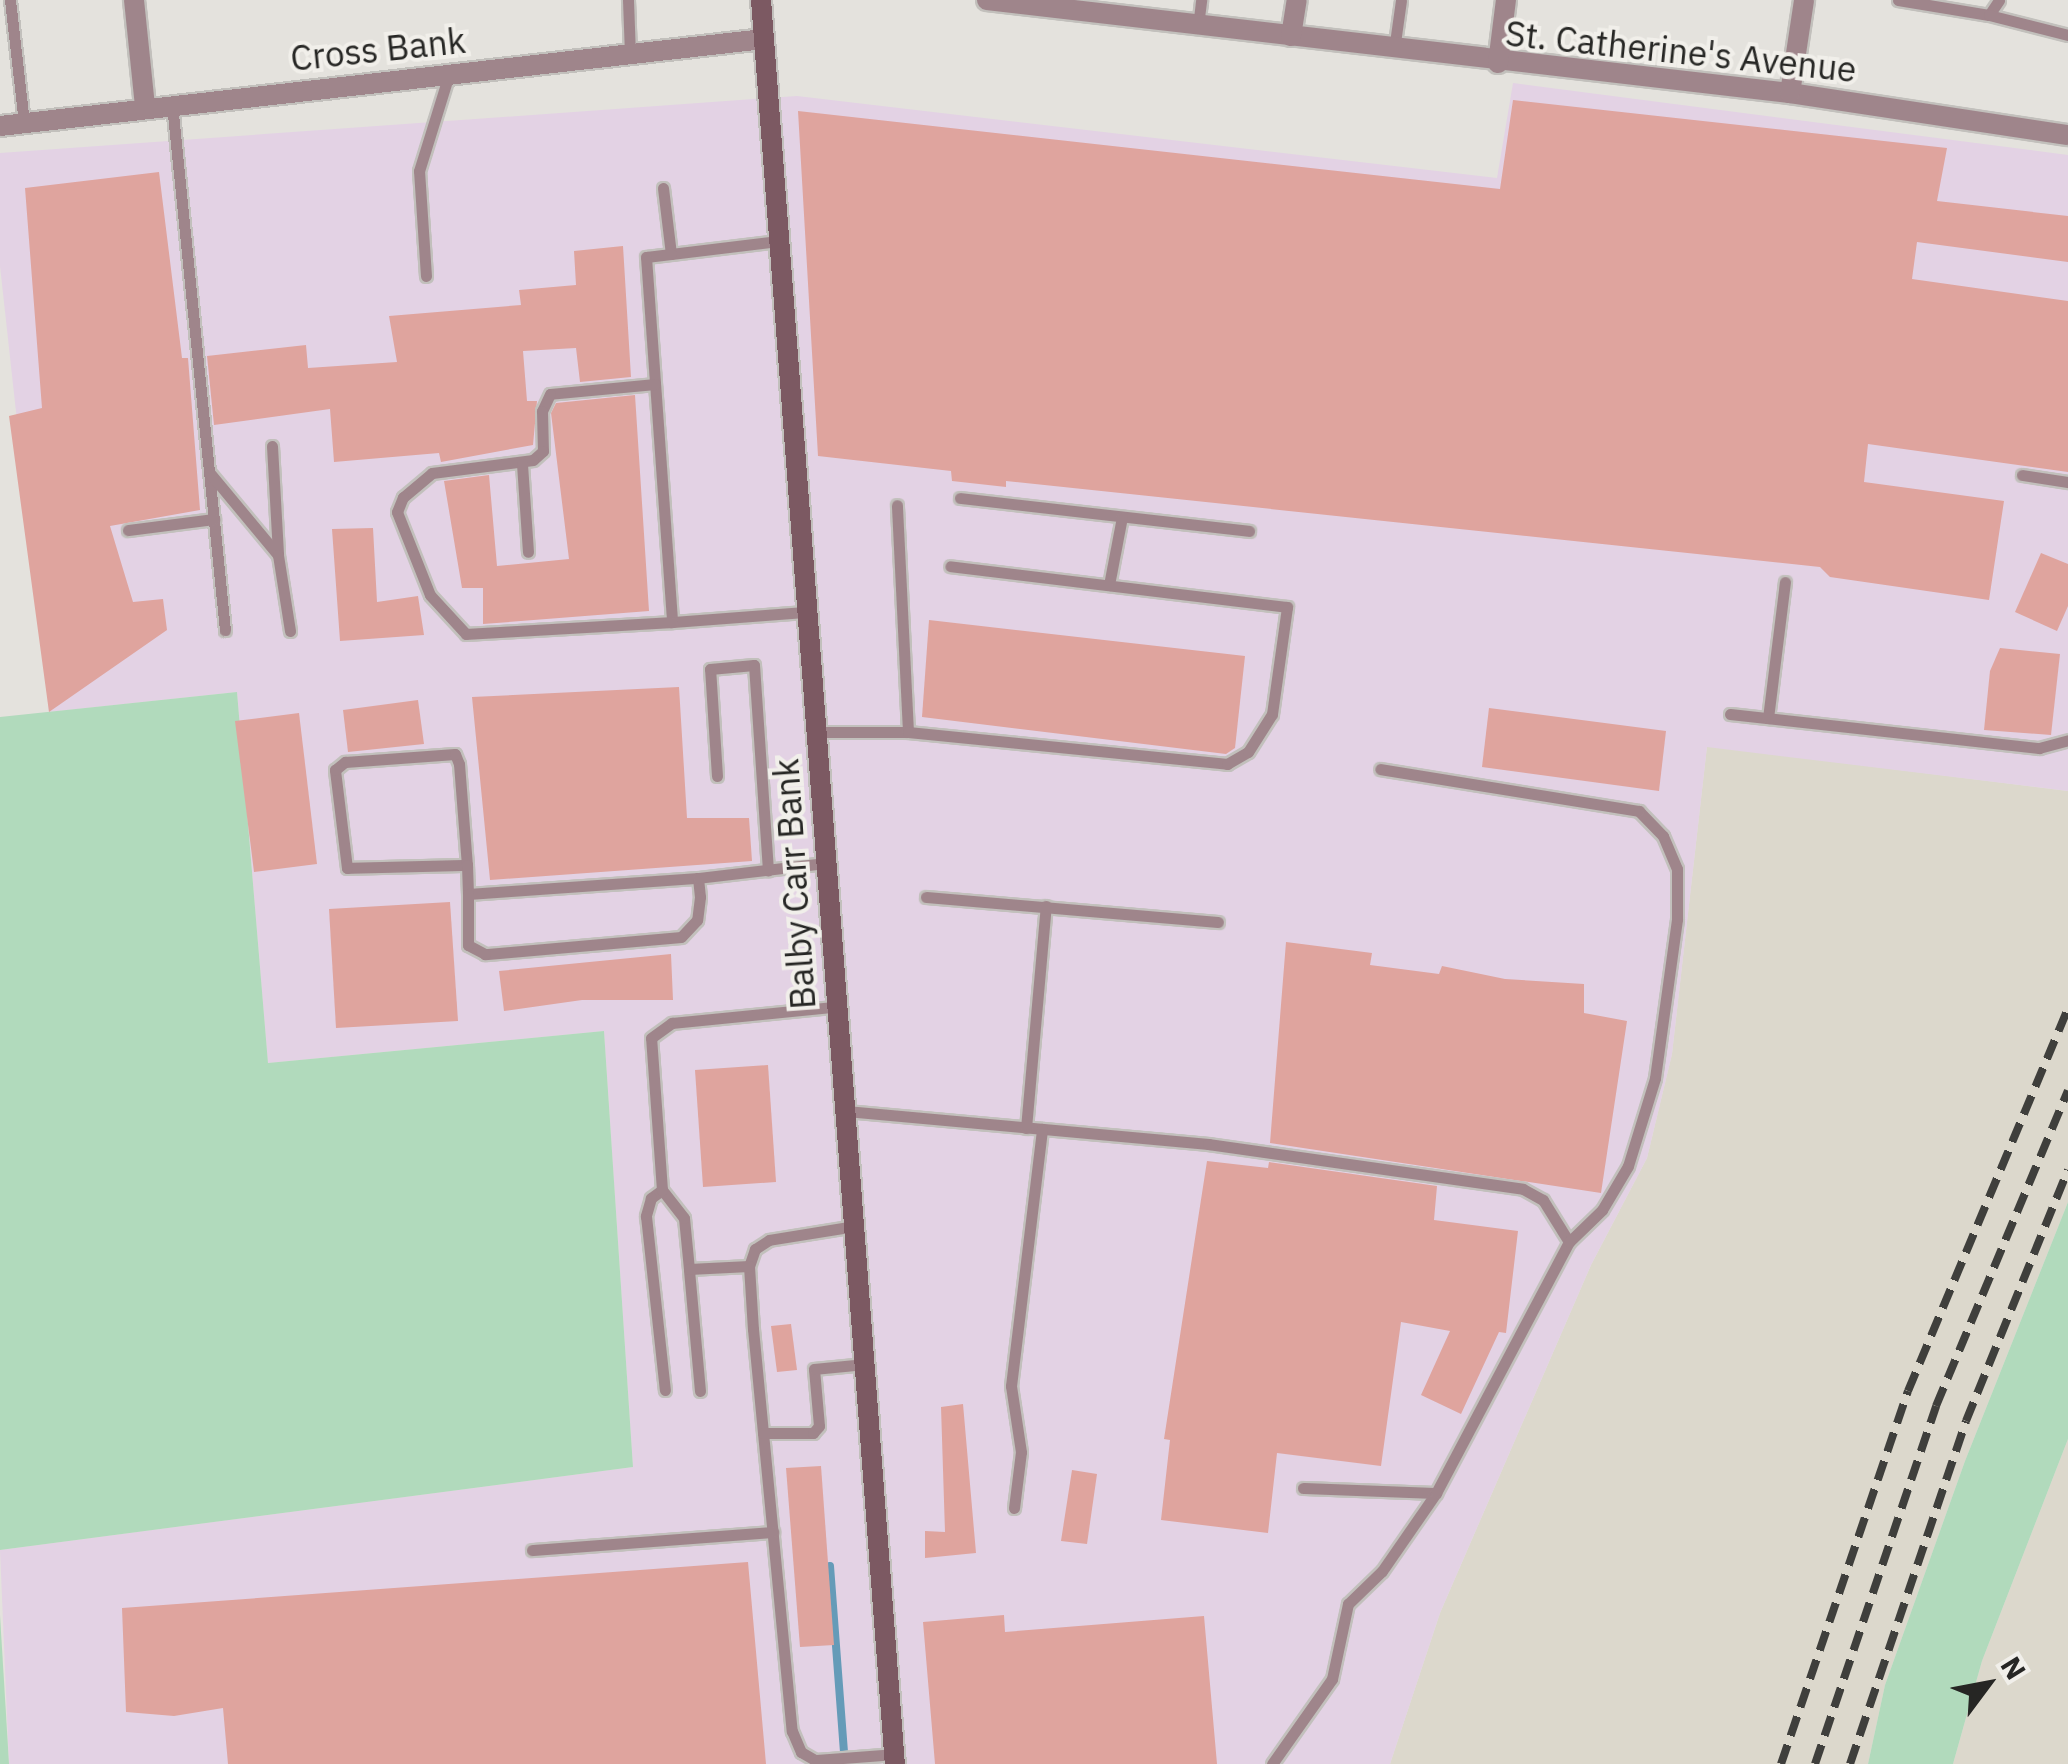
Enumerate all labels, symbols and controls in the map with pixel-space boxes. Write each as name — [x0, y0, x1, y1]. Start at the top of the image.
street label: St. Catherine's Avenue — [1503, 12, 1859, 90]
street label: Cross Bank — [288, 19, 468, 79]
street label: Balby Carr Bank — [764, 757, 824, 1011]
north arrow — [1938, 1634, 2038, 1734]
text: N — [1993, 1649, 2035, 1686]

